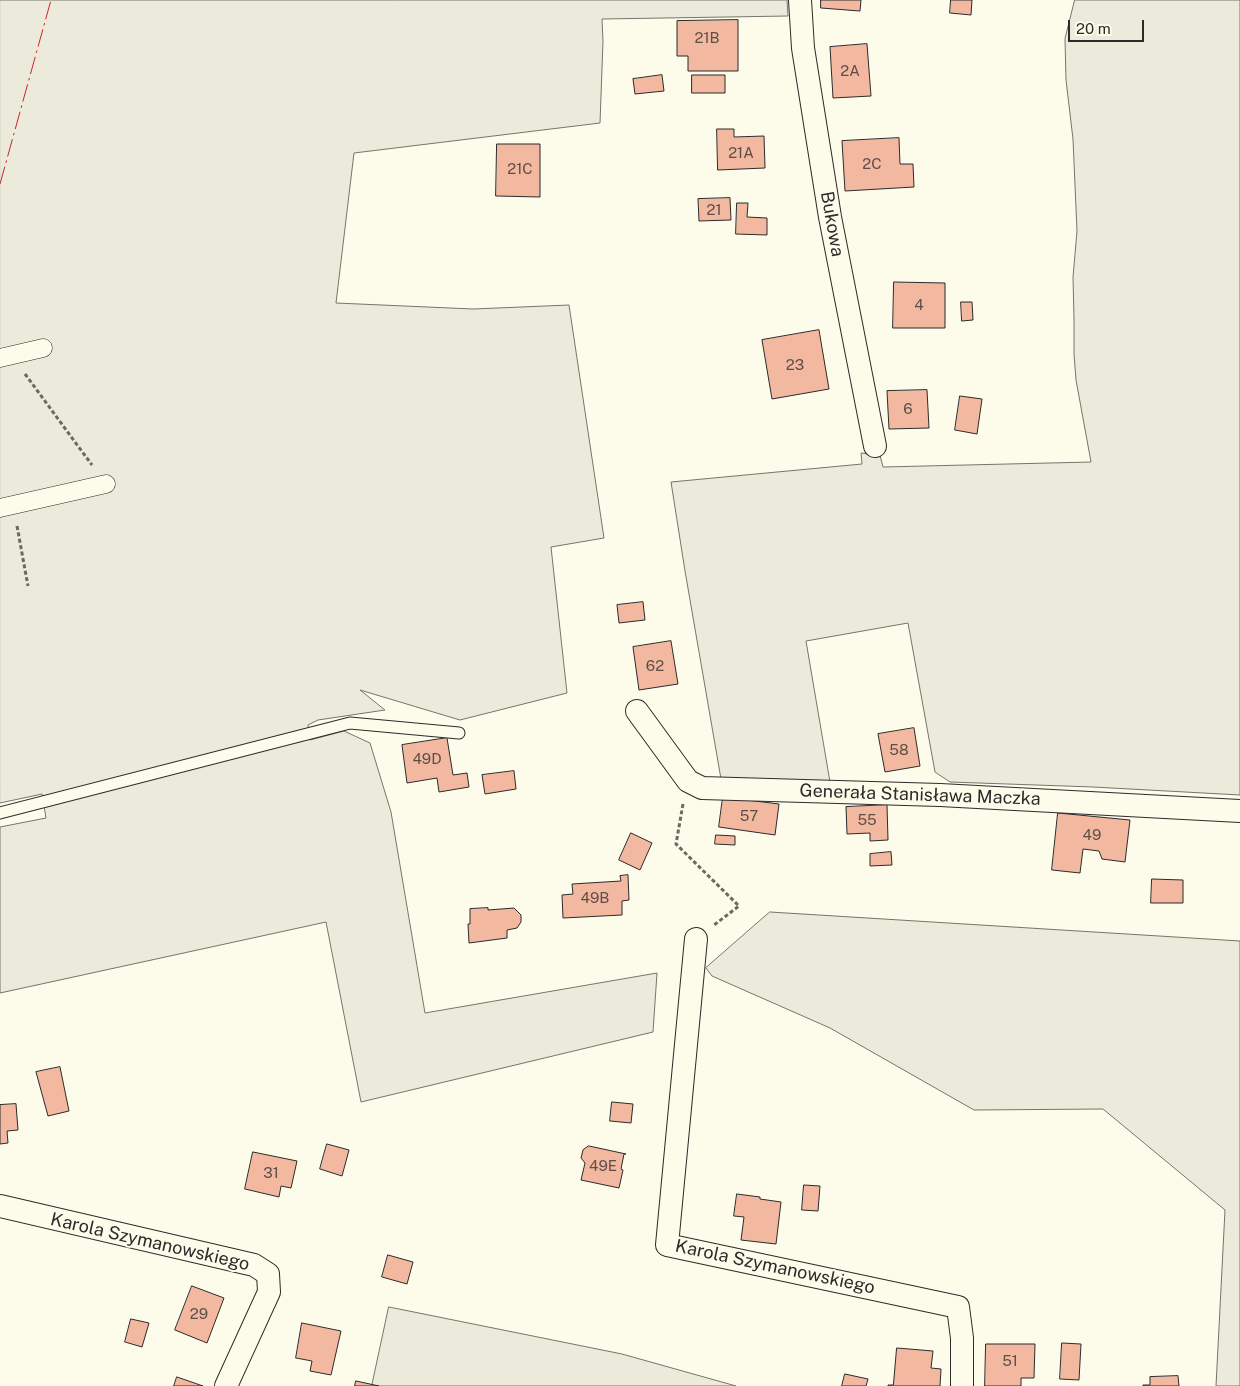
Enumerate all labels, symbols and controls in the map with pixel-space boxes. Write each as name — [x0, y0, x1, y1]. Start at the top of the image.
scale bar — [1070, 10, 1146, 42]
text: 20 m — [1076, 20, 1111, 37]
house number: 21B — [694, 29, 720, 47]
house number: 2A — [840, 62, 860, 80]
house number: 21A — [728, 144, 754, 162]
house number: 2C — [862, 155, 882, 173]
house number: 21C — [507, 160, 533, 178]
street label: Bukowa — [816, 190, 848, 258]
house number: 21 — [706, 201, 722, 219]
house number: 4 — [914, 296, 924, 314]
house number: 23 — [786, 356, 804, 374]
house number: 6 — [903, 400, 913, 418]
house number: 62 — [646, 657, 664, 675]
house number: 58 — [889, 741, 909, 759]
house number: 49D — [412, 750, 442, 768]
street label: Generała Stanisława Maczka — [799, 780, 1041, 810]
house number: 57 — [740, 807, 758, 825]
house number: 55 — [857, 811, 877, 829]
house number: 49 — [1083, 826, 1101, 844]
house number: 49B — [581, 889, 609, 907]
house number: 49E — [589, 1157, 617, 1175]
house number: 31 — [263, 1164, 279, 1182]
street label: Karola Szymanowskiego — [48, 1209, 252, 1275]
street label: Karola Szymanowskiego — [673, 1235, 877, 1299]
house number: 29 — [190, 1305, 208, 1323]
house number: 51 — [1002, 1352, 1018, 1370]

